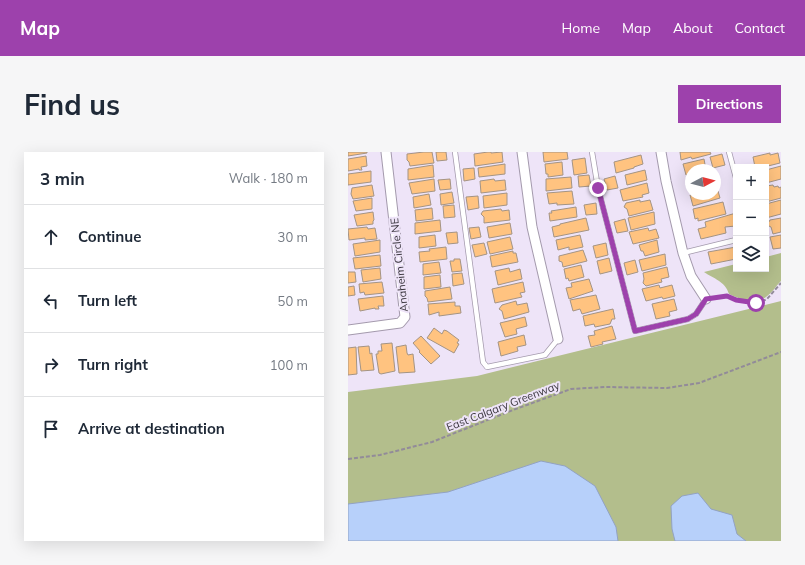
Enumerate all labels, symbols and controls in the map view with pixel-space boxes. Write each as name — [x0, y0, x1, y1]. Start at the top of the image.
text: Map — [20, 16, 60, 40]
text: Home — [561, 19, 600, 37]
text: Map — [622, 19, 651, 37]
text: About — [673, 19, 713, 37]
text: Contact — [735, 19, 785, 37]
button: Directions — [678, 85, 781, 123]
text: Find us — [24, 87, 120, 122]
north arrow — [685, 164, 721, 200]
map controls — [733, 164, 769, 272]
button: + — [733, 164, 769, 200]
text: 3 min — [40, 168, 85, 189]
text: Walk · 180 m — [229, 170, 308, 186]
route end — [589, 179, 607, 197]
button: − — [733, 200, 769, 236]
street label: Anaheim Circle NE — [387, 217, 411, 313]
icon: ahead — [40, 226, 62, 248]
text: Continue — [78, 227, 141, 246]
text: 30 m — [278, 229, 308, 245]
button: layers — [733, 236, 769, 272]
icon: left — [40, 290, 62, 312]
text: Turn left — [78, 291, 137, 310]
text: 50 m — [278, 293, 308, 309]
route start — [747, 294, 765, 312]
icon: right — [40, 354, 62, 376]
text: Turn right — [78, 355, 148, 374]
text: 100 m — [270, 357, 308, 373]
street label: East Calgary Greenway — [444, 378, 562, 434]
icon: arrive — [40, 418, 62, 440]
text: Arrive at destination — [78, 419, 225, 438]

